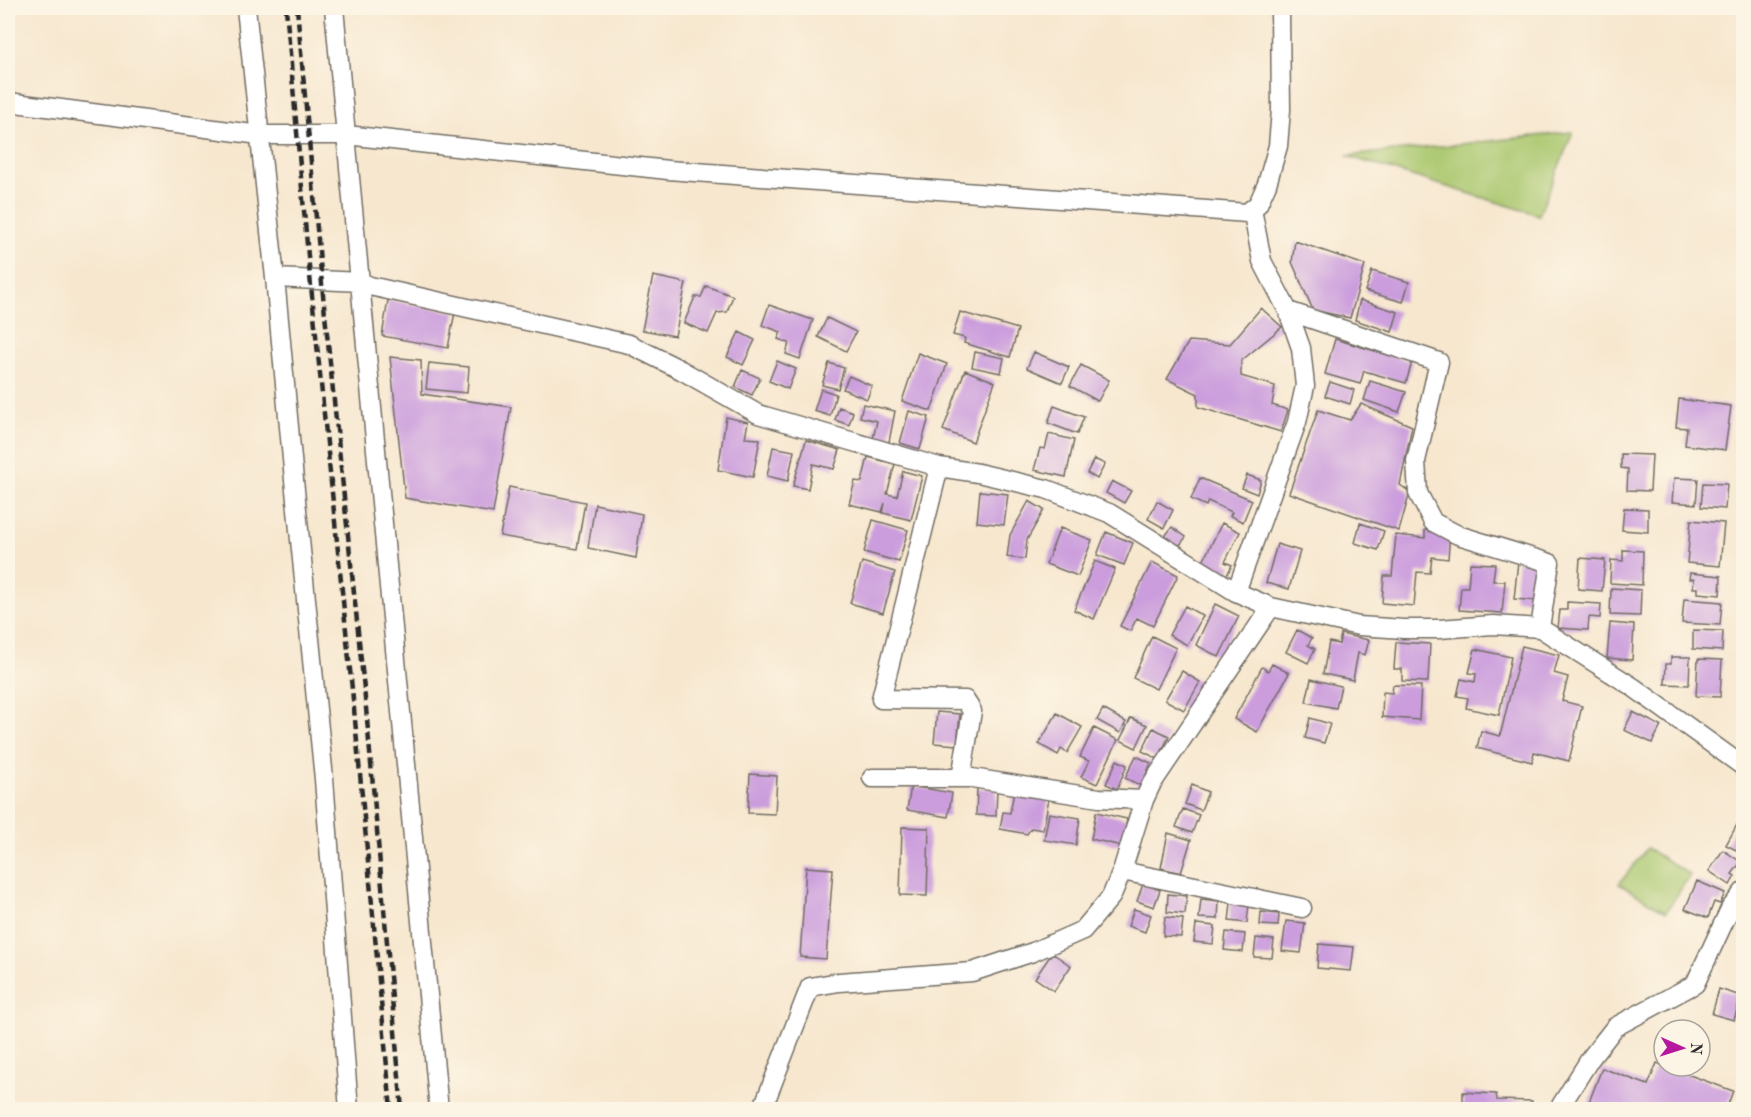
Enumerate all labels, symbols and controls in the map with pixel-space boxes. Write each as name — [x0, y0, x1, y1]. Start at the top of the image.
north arrow — [1652, 1018, 1712, 1078]
text: N — [1687, 1042, 1703, 1056]

